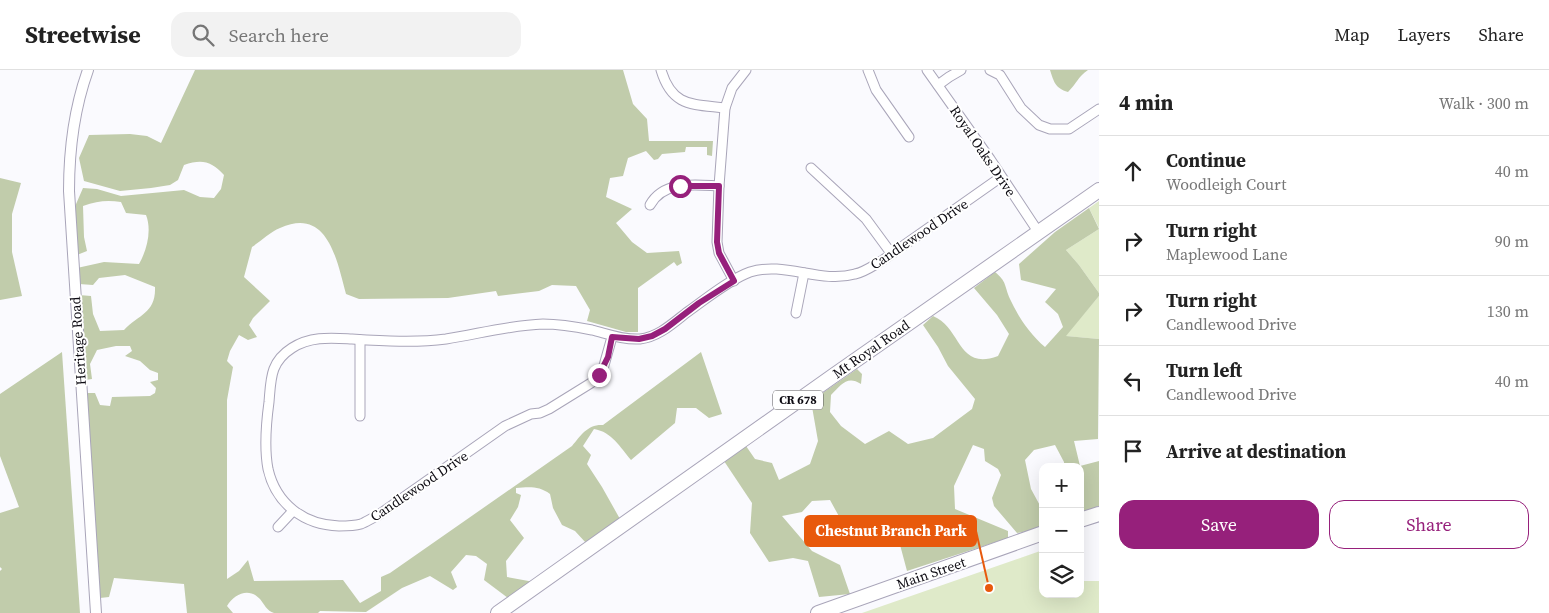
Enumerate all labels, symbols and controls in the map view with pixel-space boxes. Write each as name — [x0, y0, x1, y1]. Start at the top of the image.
search box — [171, 12, 521, 57]
text: Streetwise — [25, 18, 141, 51]
icon: search — [189, 21, 217, 49]
text: Search here — [229, 22, 329, 48]
text: Map — [1334, 22, 1369, 47]
text: Layers — [1397, 22, 1450, 47]
text: Share — [1478, 22, 1524, 47]
text: 4 min — [1119, 88, 1174, 117]
text: Walk · 300 m — [1439, 92, 1529, 114]
street label: Royal Oaks Drive — [945, 102, 1021, 200]
text: Continue — [1166, 147, 1246, 173]
icon: ahead — [1119, 157, 1147, 185]
text: 40 m — [1495, 160, 1529, 182]
text: Woodleigh Court — [1166, 173, 1286, 195]
route start — [669, 175, 692, 198]
street label: Candlewood Drive — [866, 194, 972, 274]
text: Turn right — [1166, 217, 1257, 243]
icon: right — [1119, 227, 1147, 255]
text: 90 m — [1495, 230, 1529, 252]
text: Maplewood Lane — [1166, 243, 1288, 265]
text: Turn right — [1166, 287, 1257, 313]
street label: Heritage Road — [65, 296, 91, 386]
icon: right — [1119, 297, 1147, 325]
text: 130 m — [1487, 300, 1529, 322]
text: Candlewood Drive — [1166, 313, 1297, 335]
street label: Mt Royal Road — [828, 315, 914, 383]
text: Turn left — [1166, 357, 1242, 383]
route end — [588, 364, 611, 387]
icon: left — [1119, 367, 1147, 395]
text: 40 m — [1495, 370, 1529, 392]
text: Candlewood Drive — [1166, 383, 1297, 405]
road number: CR 678 — [773, 390, 823, 410]
icon: arrive — [1119, 437, 1147, 465]
text: Arrive at destination — [1166, 438, 1346, 464]
street label: Candlewood Drive — [366, 446, 472, 526]
map controls — [1039, 463, 1084, 598]
button: + — [1039, 463, 1084, 508]
button: Save — [1119, 500, 1319, 549]
button: Share — [1329, 500, 1529, 549]
button: − — [1039, 508, 1084, 553]
callout: Chestnut Branch Park — [805, 516, 976, 546]
text: Chestnut Branch Park — [815, 520, 967, 541]
street label: Main Street — [894, 552, 969, 594]
button: layers — [1039, 553, 1084, 598]

